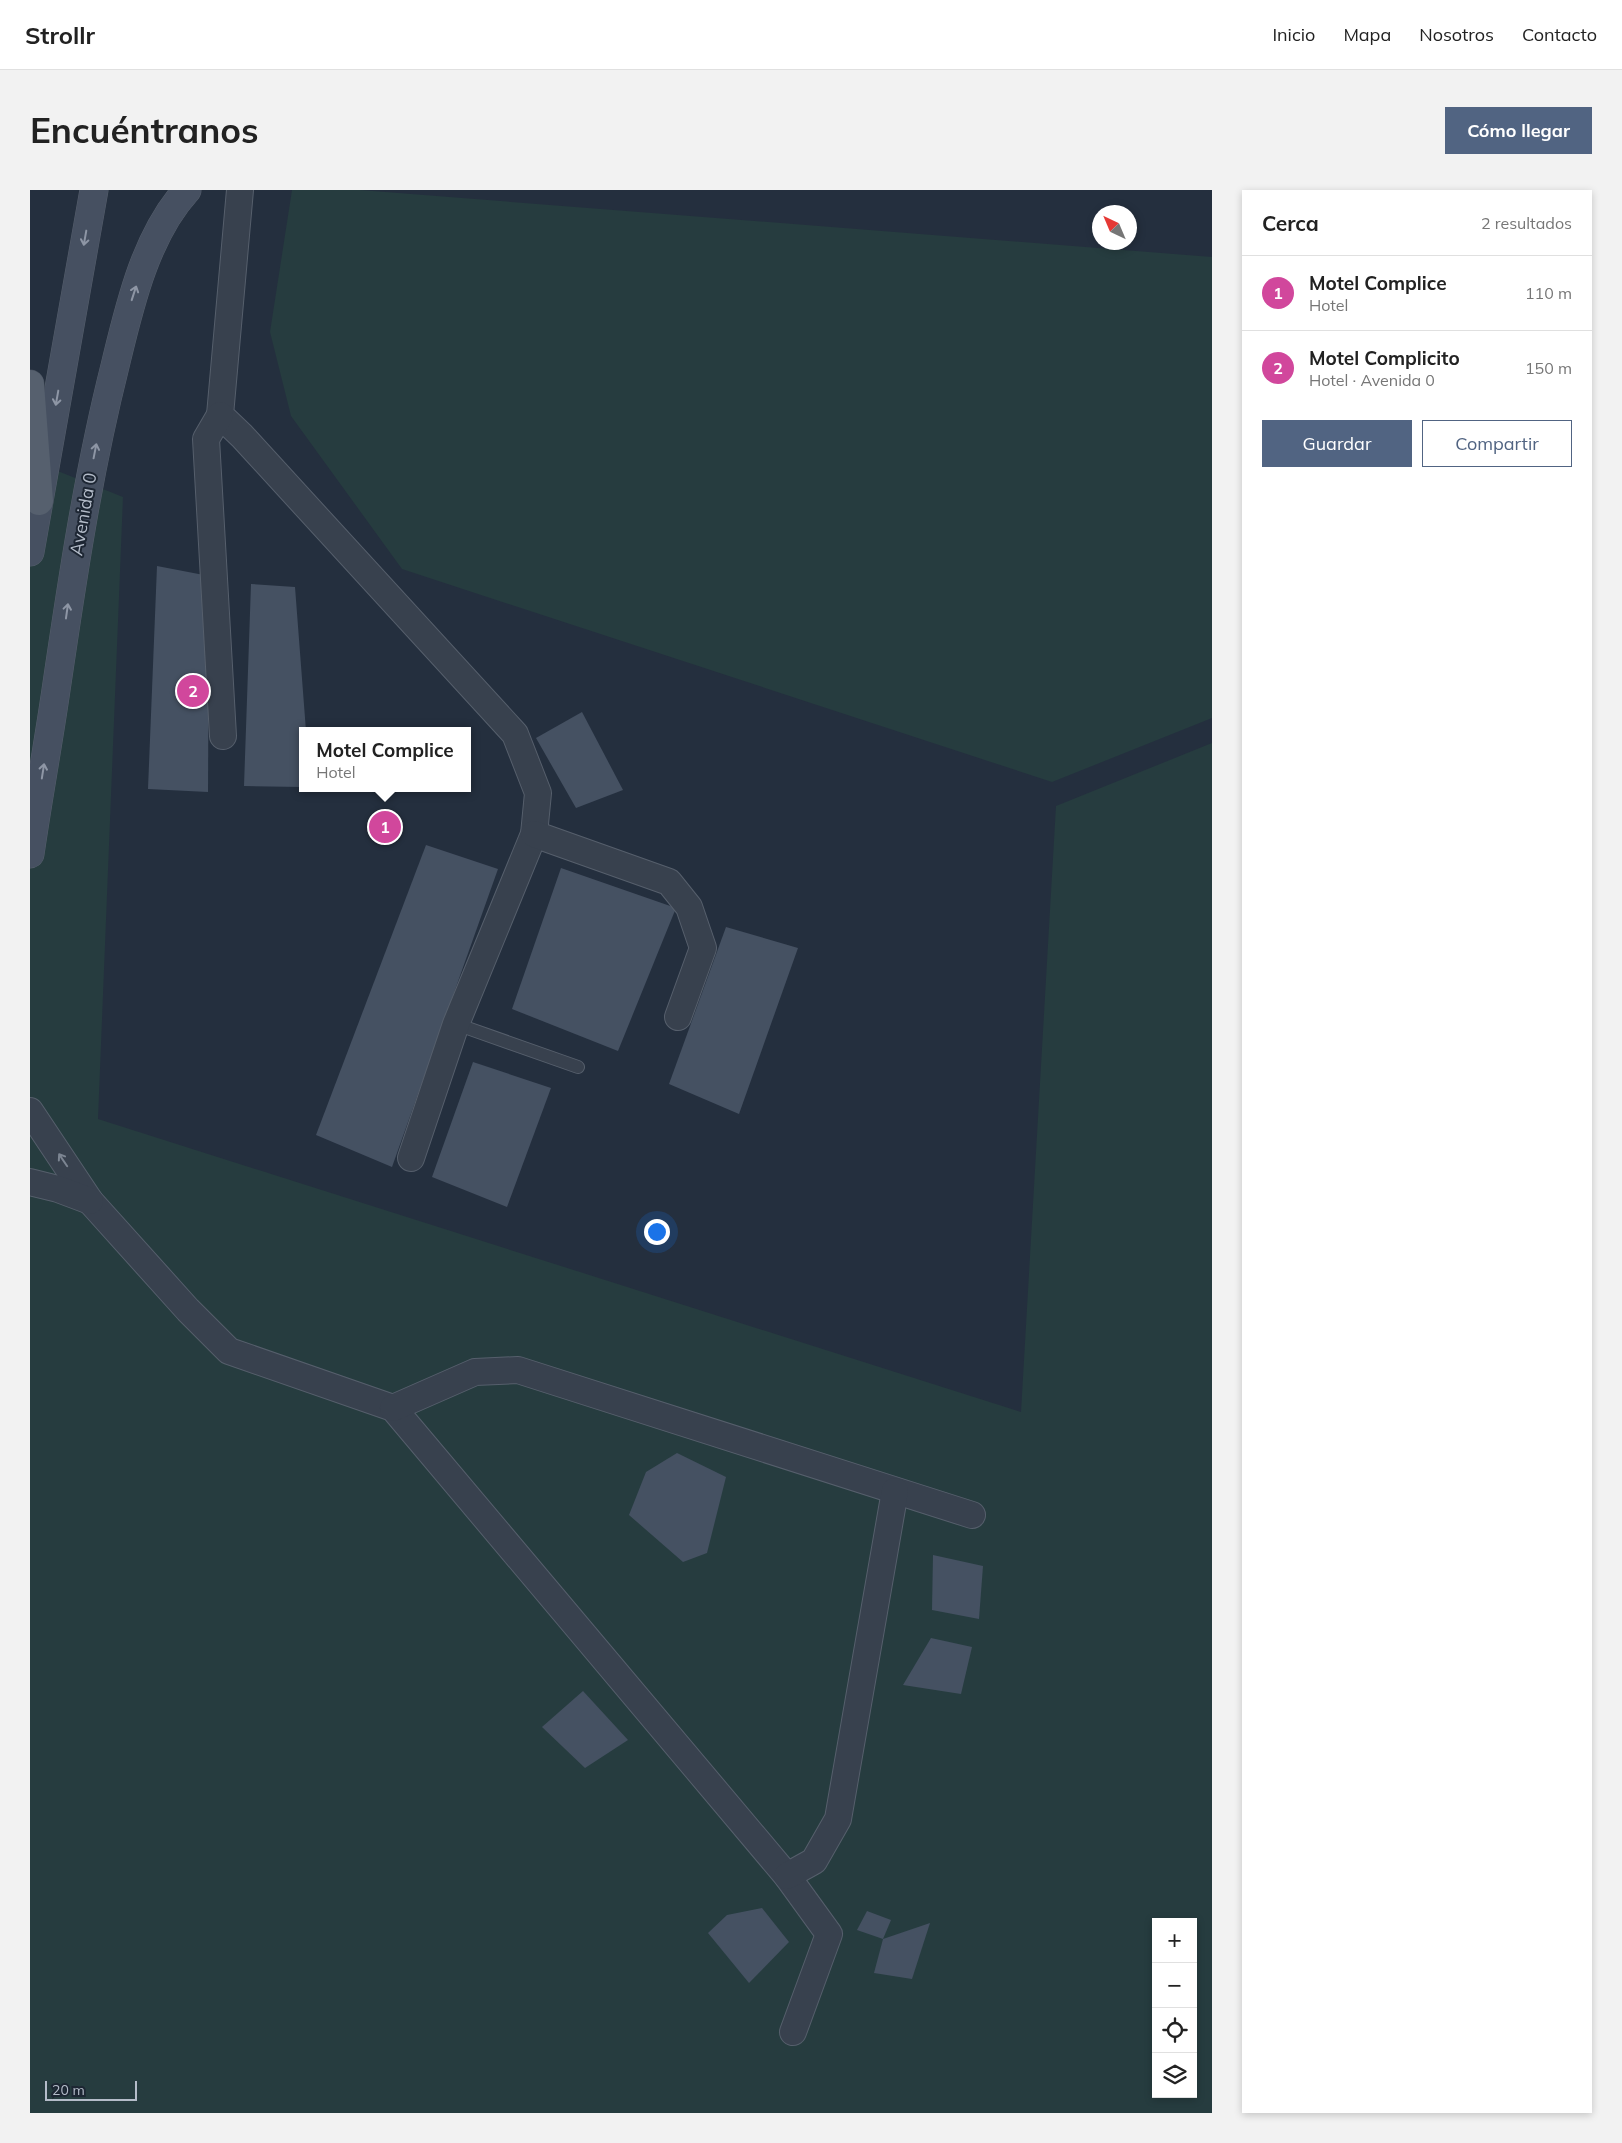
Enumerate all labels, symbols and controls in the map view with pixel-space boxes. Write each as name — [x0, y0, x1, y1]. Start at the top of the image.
text: Strollr — [25, 20, 95, 50]
text: Inicio — [1272, 23, 1315, 46]
text: Mapa — [1343, 23, 1391, 46]
text: Nosotros — [1419, 23, 1494, 46]
text: Contacto — [1522, 23, 1597, 46]
button: Cómo llegar — [1445, 107, 1592, 154]
text: Encuéntranos — [30, 108, 259, 152]
north arrow — [1092, 205, 1137, 250]
text: Cerca — [1262, 210, 1319, 236]
text: 2 resultados — [1481, 213, 1572, 233]
one-way arrow — [79, 230, 89, 246]
text: Motel Complice — [1309, 271, 1447, 295]
text: 1 — [1273, 283, 1283, 303]
text: 110 m — [1525, 283, 1572, 303]
one-way arrow — [129, 285, 139, 301]
text: Hotel — [1309, 295, 1348, 315]
text: Motel Complicito — [1309, 346, 1460, 370]
text: 2 — [1273, 358, 1283, 378]
text: 150 m — [1525, 358, 1572, 378]
text: Hotel · Avenida 0 — [1309, 370, 1435, 390]
one-way arrow — [52, 390, 62, 406]
button: Guardar — [1262, 420, 1412, 467]
button: Compartir — [1422, 420, 1572, 467]
one-way arrow — [91, 443, 100, 459]
street label: Avenida 0 — [64, 471, 102, 557]
one-way arrow — [62, 603, 72, 619]
pin: 2 — [177, 672, 209, 710]
popup — [299, 727, 471, 792]
text: Motel Complice — [316, 738, 454, 762]
text: Hotel — [316, 762, 356, 782]
one-way arrow — [38, 764, 48, 780]
pin: 1 — [369, 808, 401, 846]
one-way arrow — [58, 1153, 68, 1167]
your location — [644, 1219, 670, 1245]
map controls — [1152, 1918, 1197, 2098]
button: + — [1152, 1918, 1197, 1963]
button: − — [1152, 1963, 1197, 2008]
button: locate — [1152, 2008, 1197, 2053]
button: layers — [1152, 2053, 1197, 2098]
scale bar — [45, 2078, 138, 2101]
text: 20 m — [52, 2081, 85, 2099]

